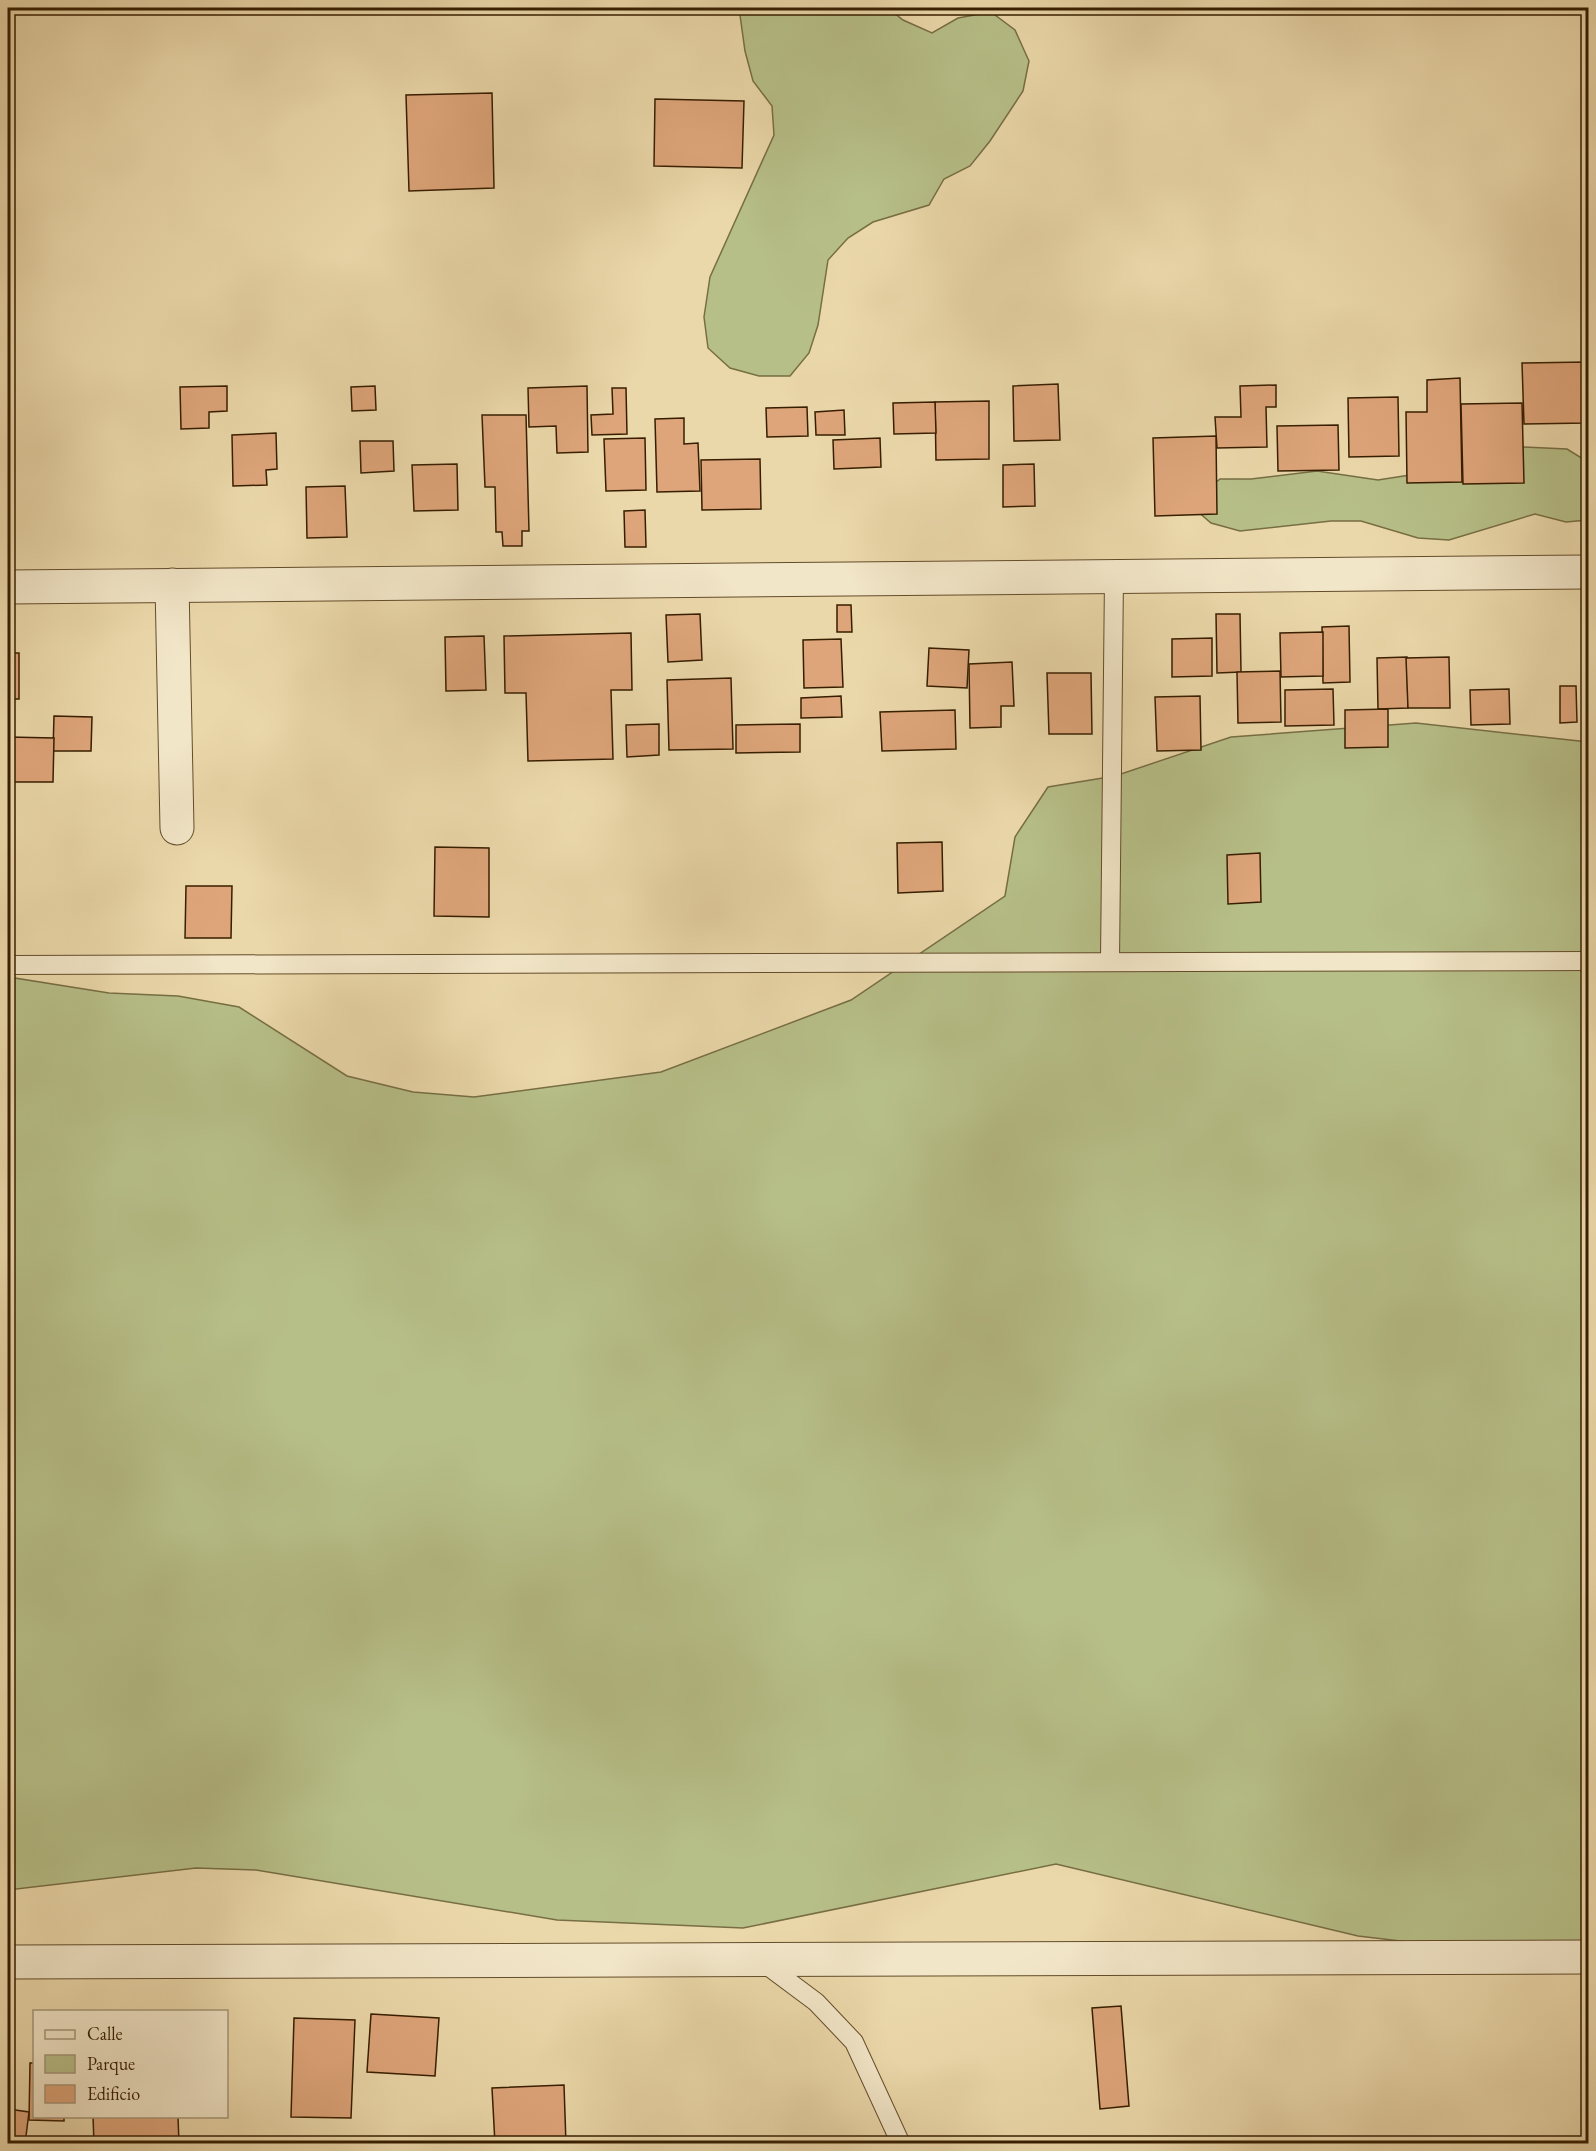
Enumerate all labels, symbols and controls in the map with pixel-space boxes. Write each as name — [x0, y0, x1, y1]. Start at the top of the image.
legend — [33, 2010, 228, 2118]
text: Calle — [87, 2022, 123, 2045]
text: Parque — [87, 2052, 135, 2075]
text: Edificio — [87, 2082, 140, 2105]

